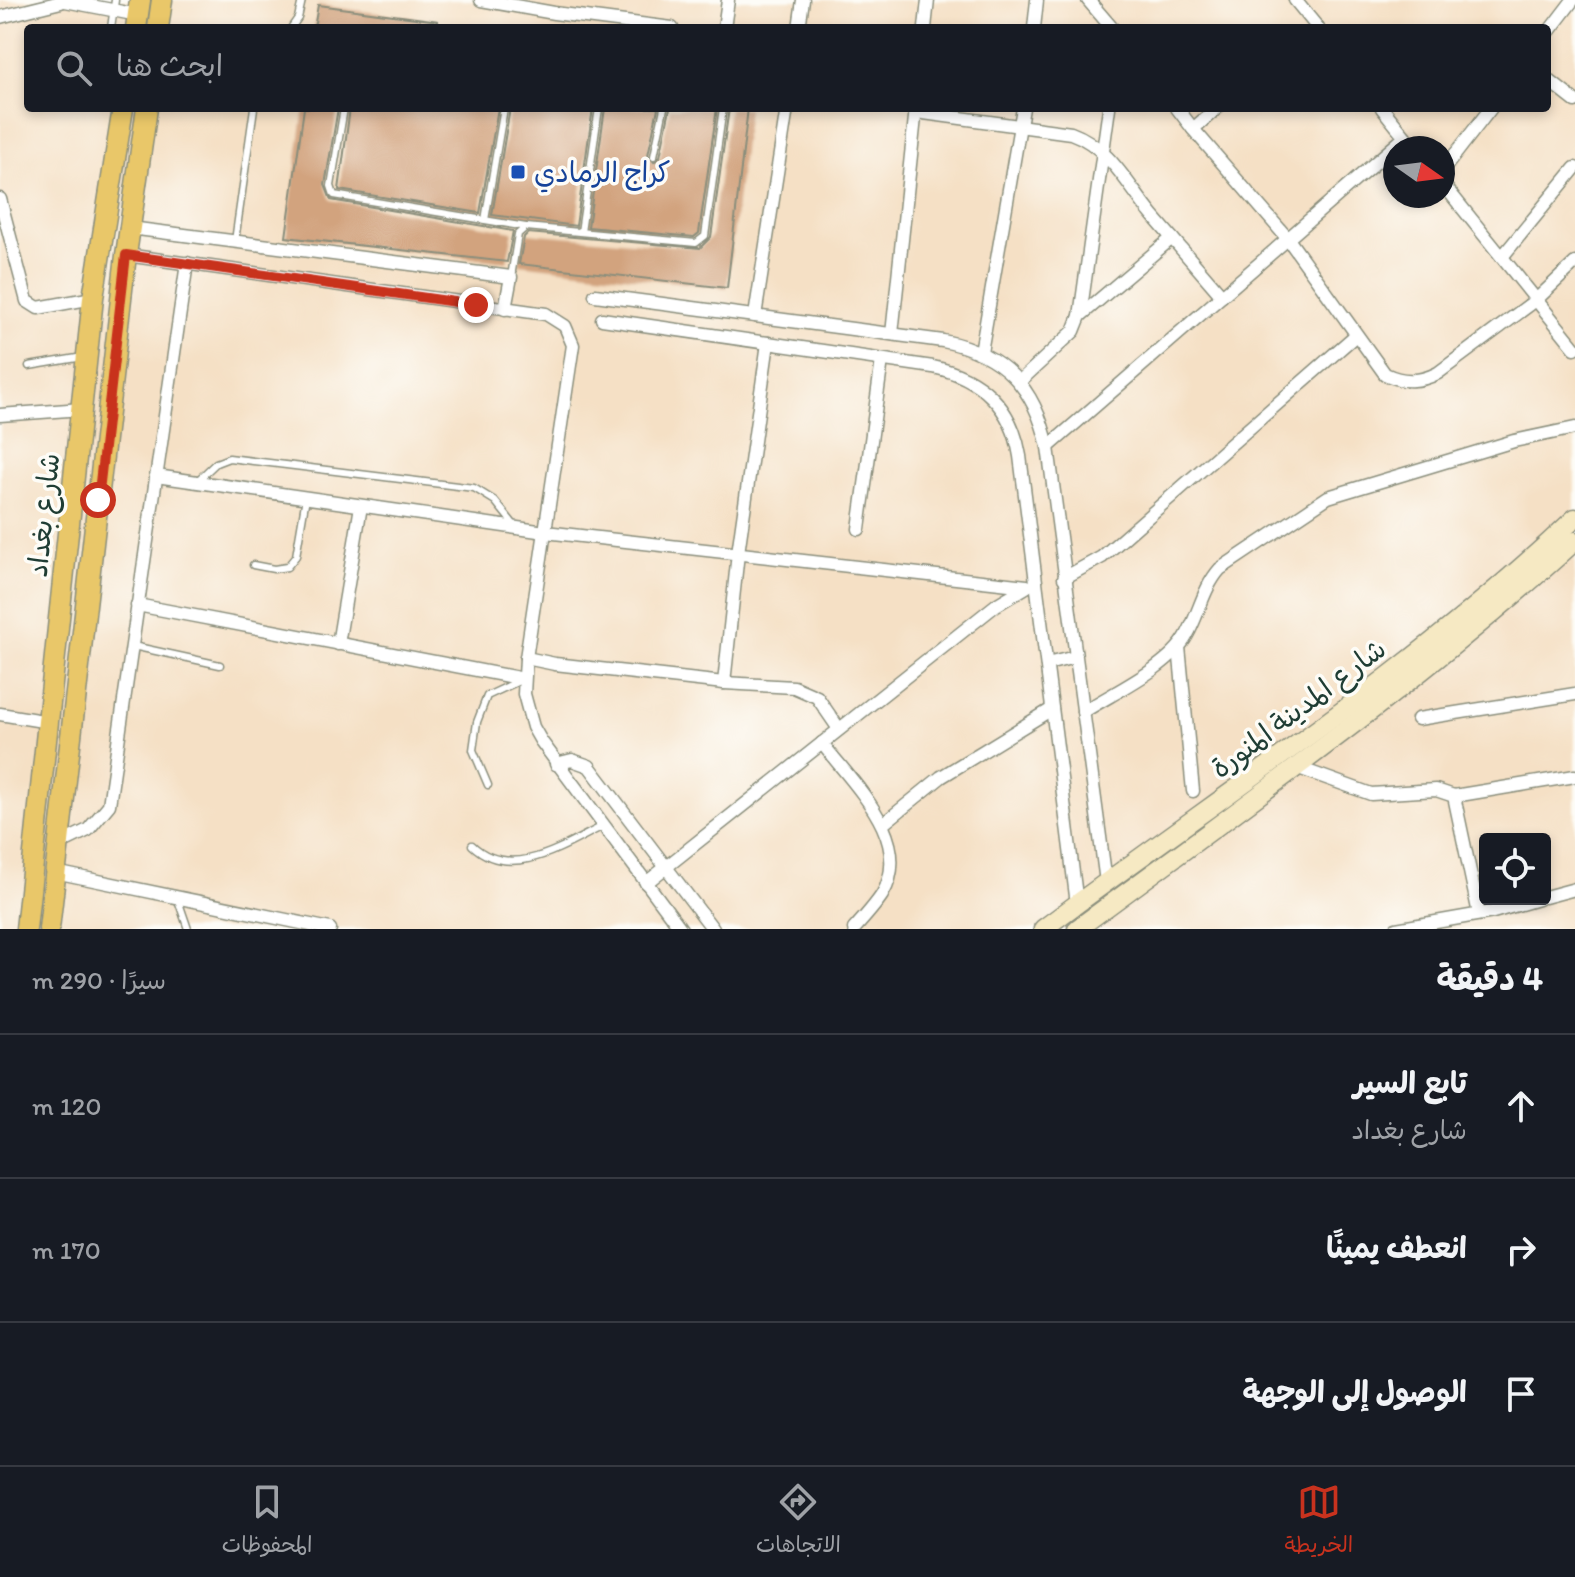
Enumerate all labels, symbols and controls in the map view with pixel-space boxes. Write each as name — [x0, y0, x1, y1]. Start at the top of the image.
search box — [24, 24, 1551, 112]
icon: search — [52, 46, 96, 90]
text: ابحث هنا — [116, 47, 223, 84]
north arrow — [1383, 136, 1455, 208]
place label: كراج الرمادي — [534, 155, 671, 193]
marker: كراج الرمادي — [509, 163, 527, 181]
route end — [458, 287, 494, 323]
street label: شارع بغداد — [20, 451, 69, 579]
route start — [80, 482, 116, 518]
street label: شارع المدينة المنورة — [1204, 631, 1394, 787]
map controls — [1479, 833, 1551, 905]
button: locate — [1479, 833, 1551, 905]
text: 4 دقيقة — [1436, 958, 1543, 999]
text: سيرًا · 290 m — [32, 964, 166, 996]
text: تابع السير — [1353, 1064, 1467, 1101]
icon: ahead — [1499, 1084, 1543, 1128]
text: 120 m — [32, 1090, 102, 1122]
text: شارع بغداد — [1351, 1114, 1467, 1146]
icon: right — [1499, 1228, 1543, 1272]
text: انعطف يمينًا — [1326, 1229, 1467, 1266]
text: 170 m — [32, 1234, 101, 1266]
icon: arrive — [1499, 1372, 1543, 1416]
text: الوصول إلى الوجهة — [1243, 1373, 1467, 1410]
tab: المحفوظات — [222, 1480, 312, 1564]
tab: الاتجاهات — [756, 1480, 841, 1564]
tab: الخريطة — [1285, 1480, 1353, 1564]

